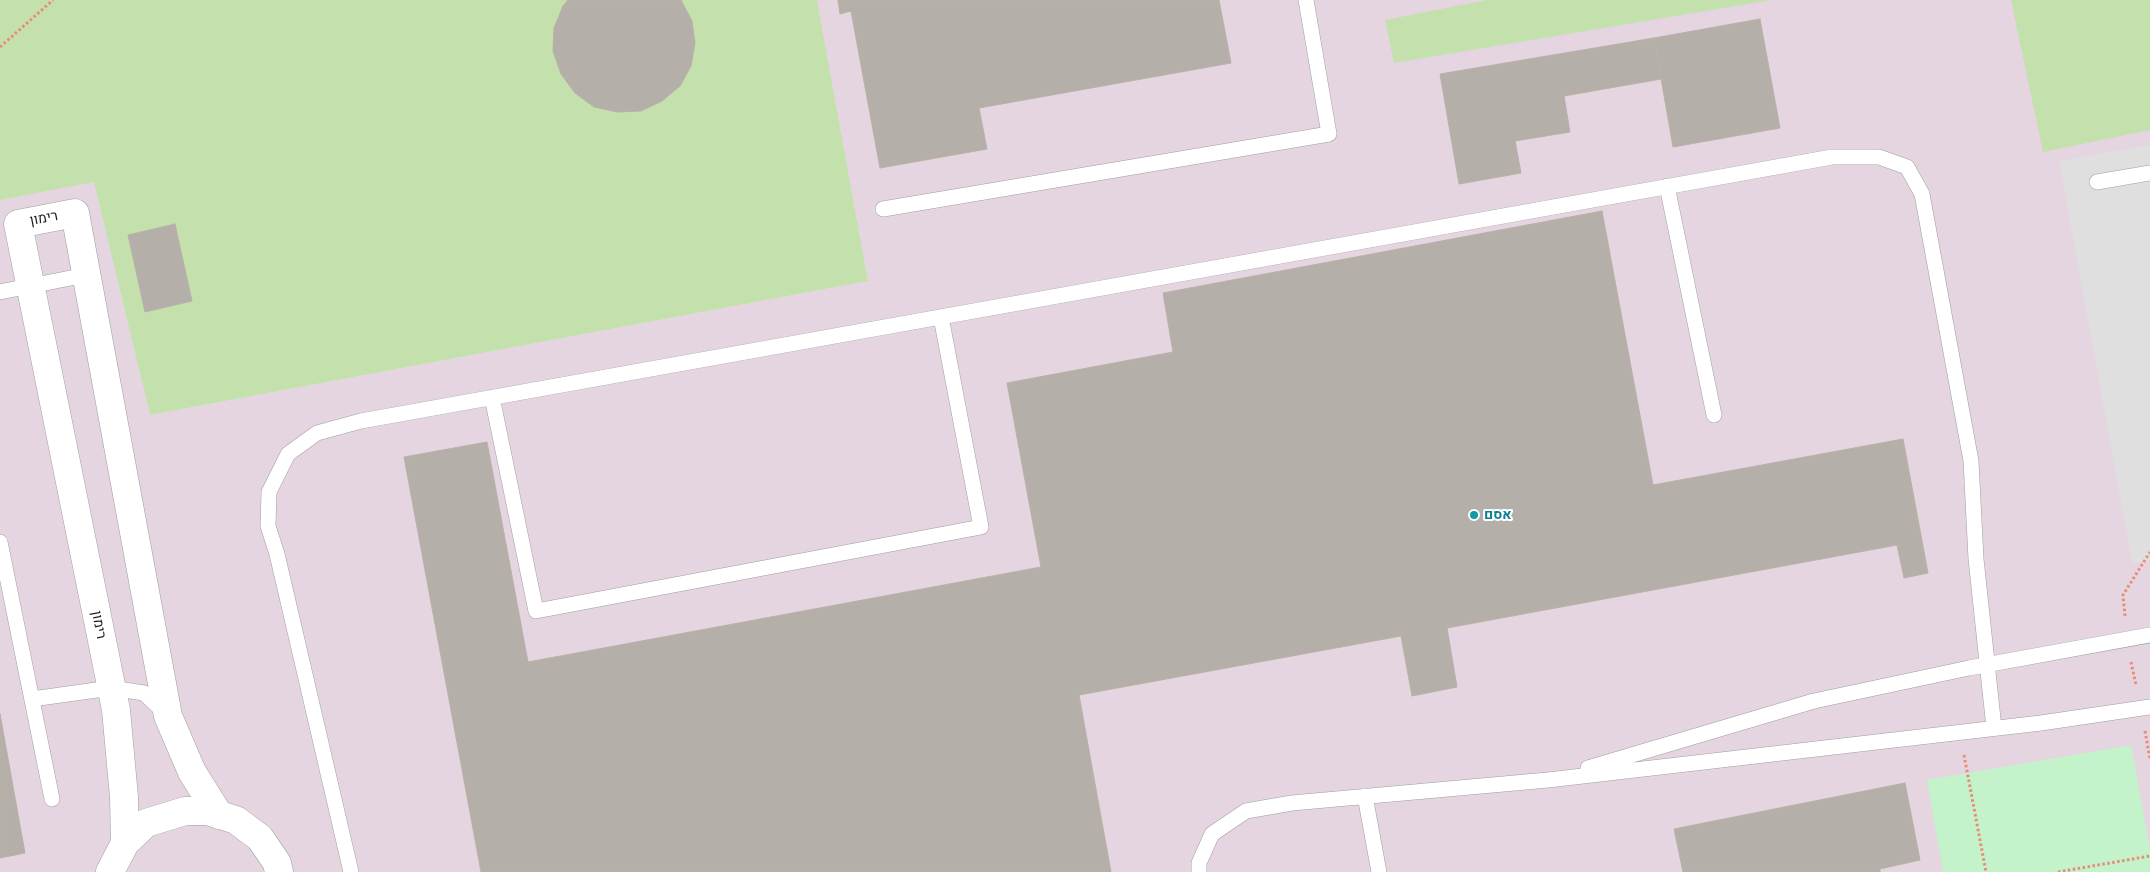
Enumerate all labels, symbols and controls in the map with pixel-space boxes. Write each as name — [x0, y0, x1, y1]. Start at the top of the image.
street label: רימון — [29, 208, 59, 230]
place label: אסם — [1484, 507, 1512, 523]
marker: אסם — [1468, 509, 1480, 521]
street label: רימון — [87, 610, 109, 640]

